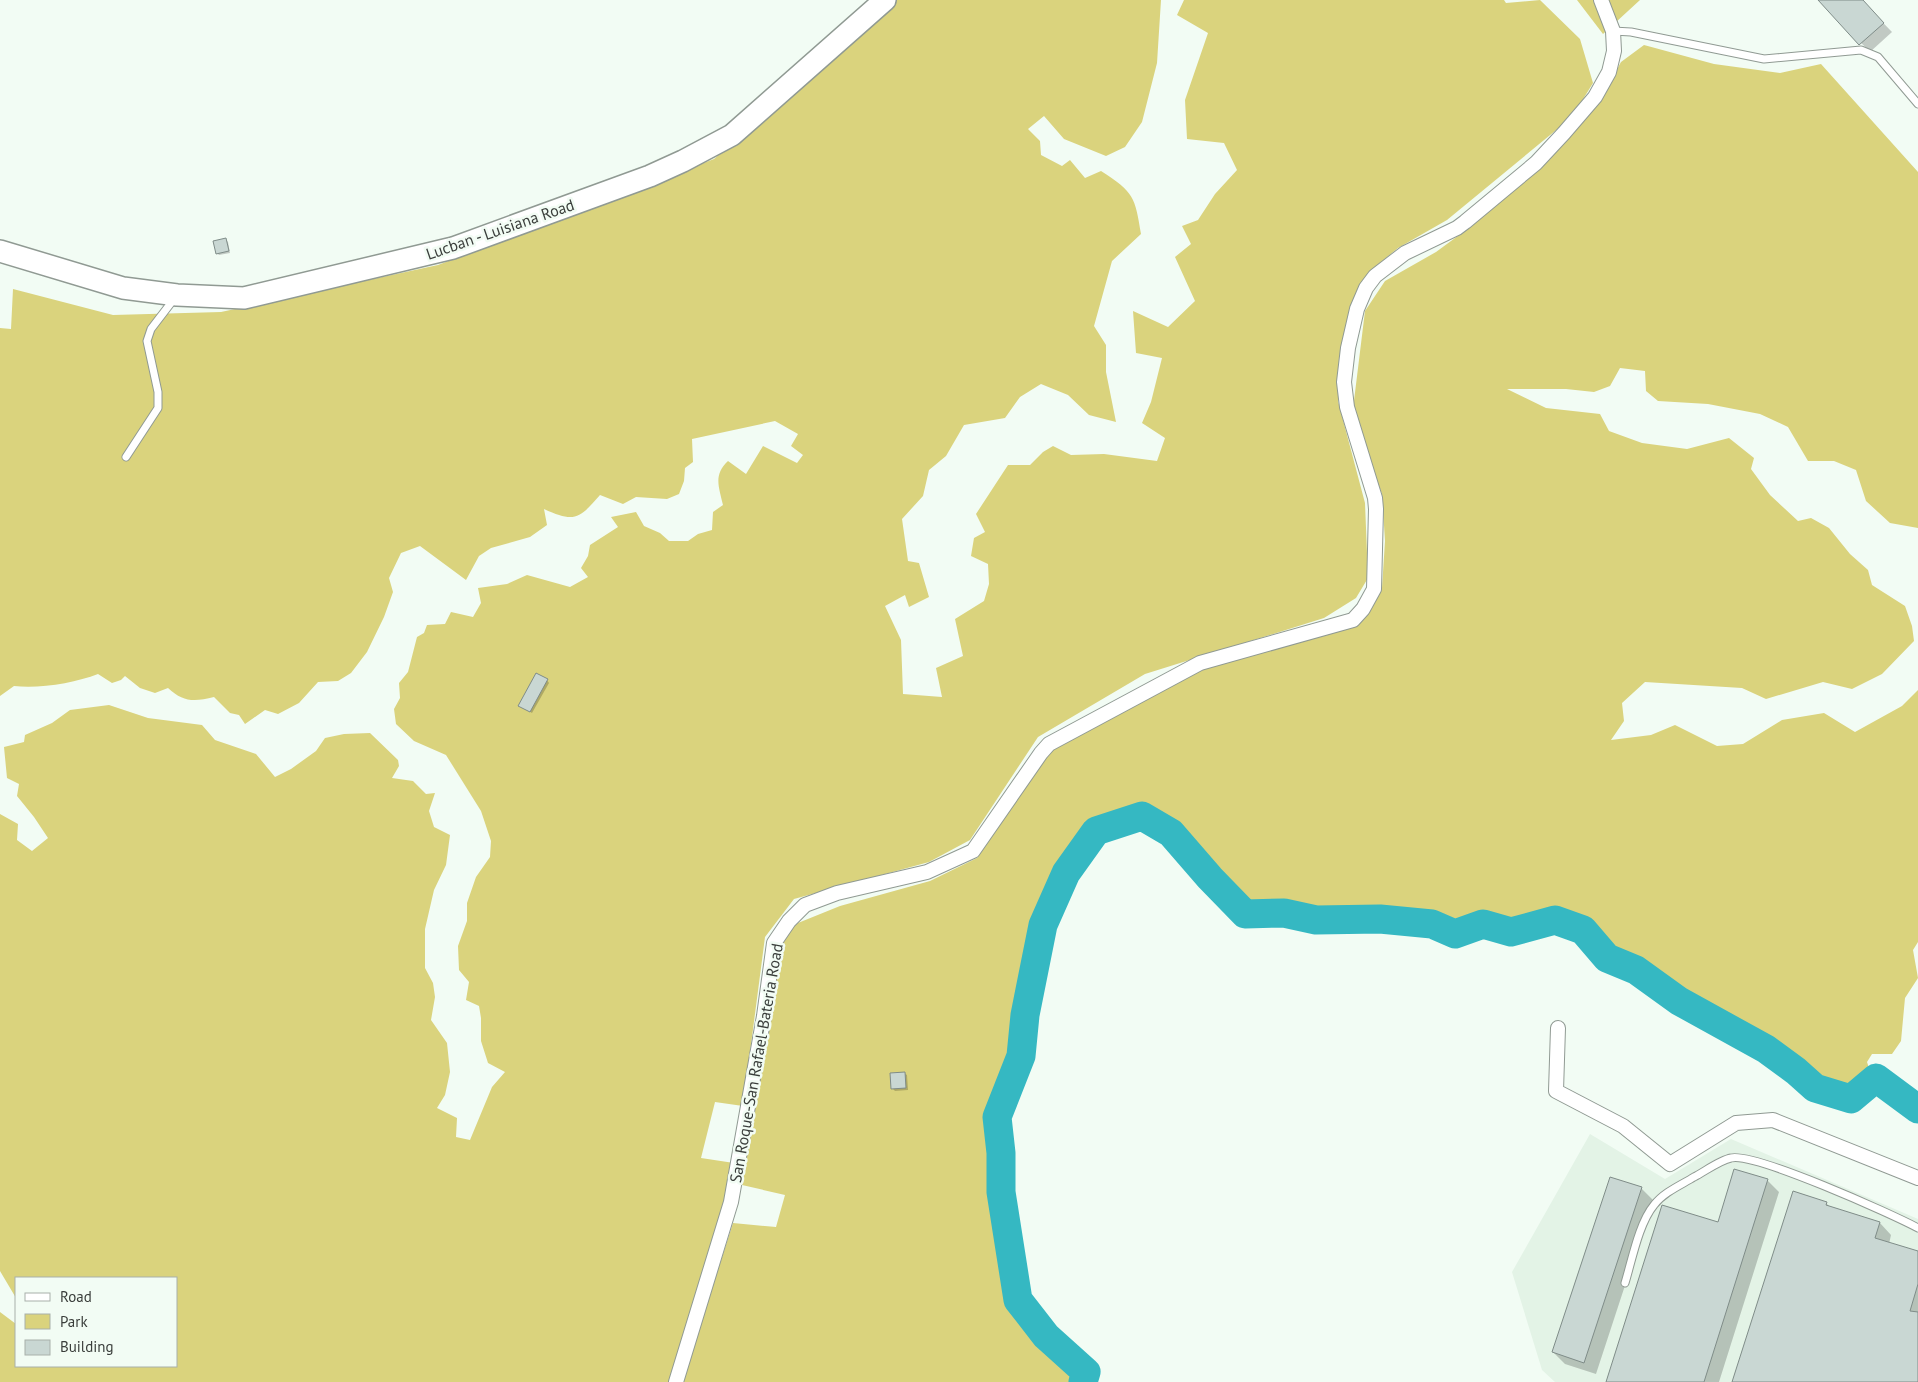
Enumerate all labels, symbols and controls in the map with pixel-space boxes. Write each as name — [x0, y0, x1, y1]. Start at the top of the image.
street label: Lucban - Luisiana Road — [423, 194, 577, 264]
street label: San Roque-San Rafael-Bateria Road — [725, 942, 787, 1184]
legend — [15, 1277, 178, 1367]
text: Road — [60, 1287, 92, 1306]
text: Park — [60, 1312, 88, 1331]
text: Building — [60, 1337, 114, 1356]

